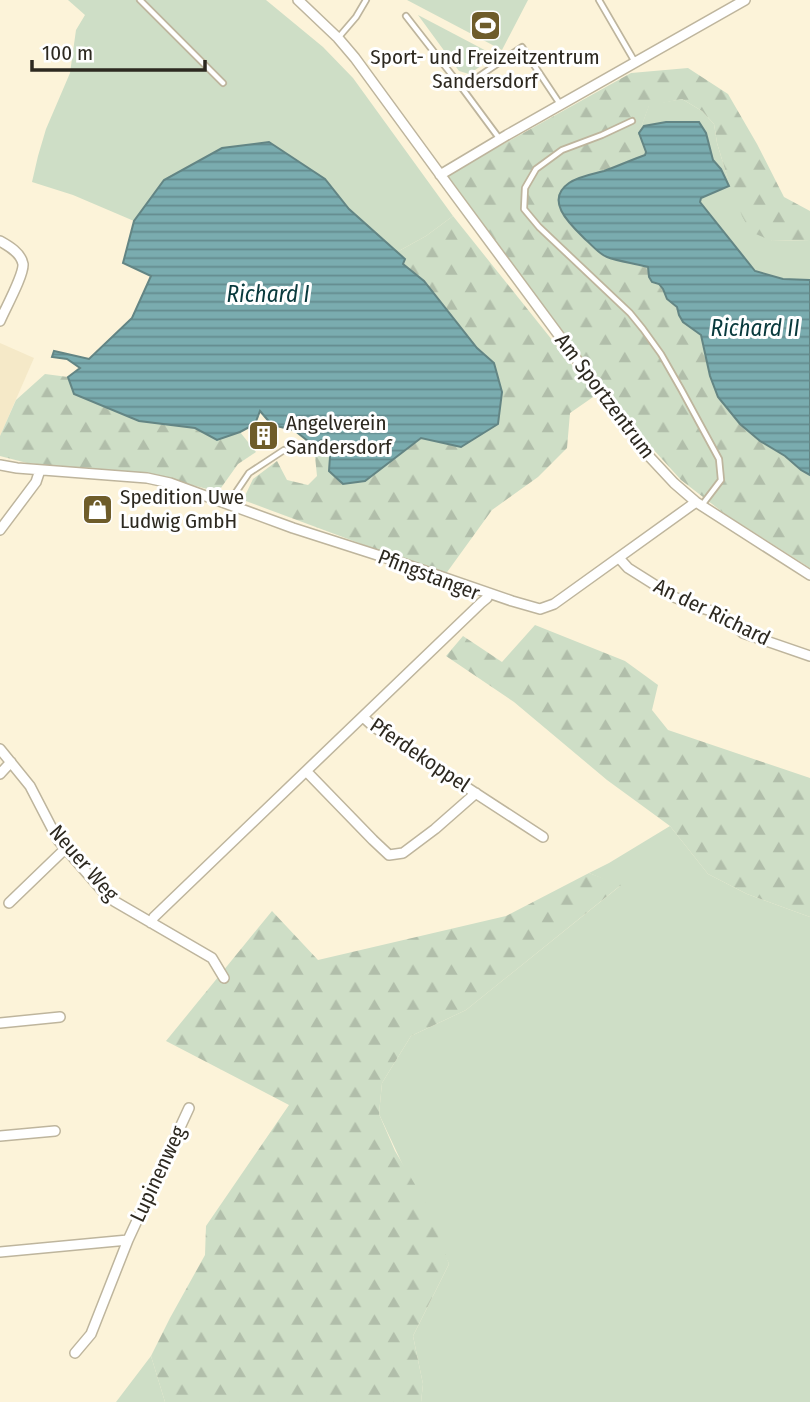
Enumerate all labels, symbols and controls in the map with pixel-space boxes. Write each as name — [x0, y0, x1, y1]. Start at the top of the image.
sports icon: Sport- und Freizeitzentrum Sandersdorf — [468, 8, 502, 42]
scale bar — [32, 28, 205, 72]
text: 100 m — [42, 40, 93, 66]
place label: Sport- und Freizeitzentrum Sandersdorf — [370, 44, 600, 94]
water label: Richard I — [227, 280, 309, 308]
water label: Richard II — [710, 314, 800, 342]
street label: Am Sportzentrum — [550, 328, 660, 464]
place label: Angelverein Sandersdorf — [286, 410, 393, 460]
building icon: Angelverein Sandersdorf — [246, 418, 280, 452]
place label: Spedition Uwe Ludwig GmbH — [120, 484, 244, 534]
shop icon: Spedition Uwe Ludwig GmbH — [80, 492, 114, 526]
street label: Pfingstanger — [374, 544, 484, 607]
street label: An der Richard — [650, 573, 774, 651]
street label: Pferdekoppel — [365, 712, 475, 798]
street label: Neuer Weg — [44, 820, 124, 907]
street label: Lupinenweg — [124, 1122, 192, 1226]

